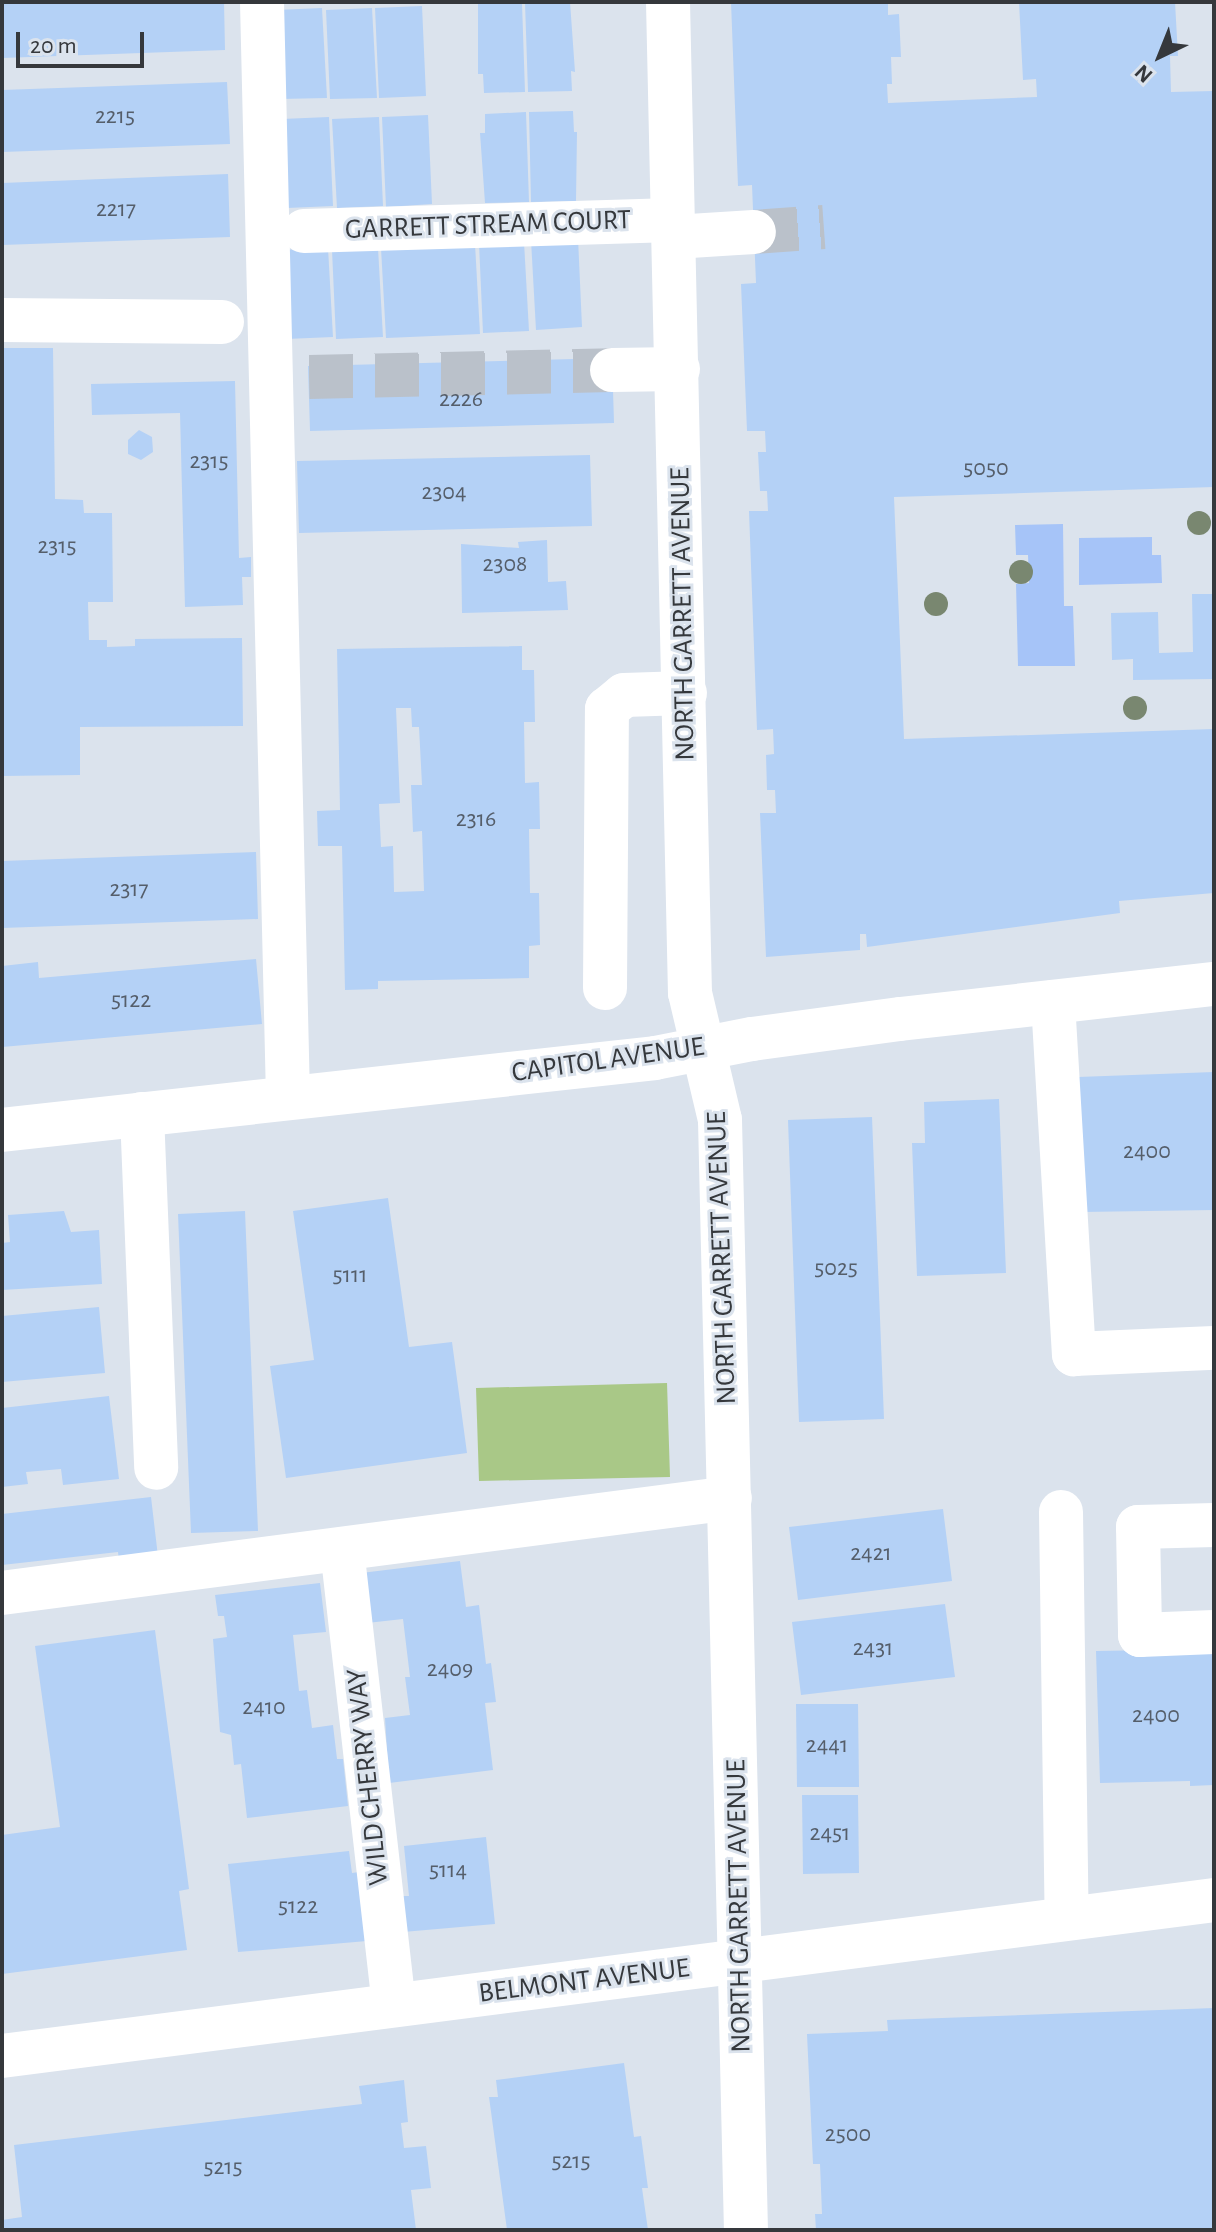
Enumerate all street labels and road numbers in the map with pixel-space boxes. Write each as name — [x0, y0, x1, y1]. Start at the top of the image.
street label: GARRETT STREAM COURT — [344, 203, 632, 247]
street label: NORTH GARRETT AVENUE — [664, 467, 702, 761]
street label: CAPITOL AVENUE — [510, 1030, 706, 1090]
street label: NORTH GARRETT AVENUE — [700, 1111, 744, 1405]
street label: WILD CHERRY WAY — [340, 1667, 396, 1887]
street label: NORTH GARRETT AVENUE — [720, 1759, 758, 2053]
street label: BELMONT AVENUE — [477, 1951, 691, 2011]

